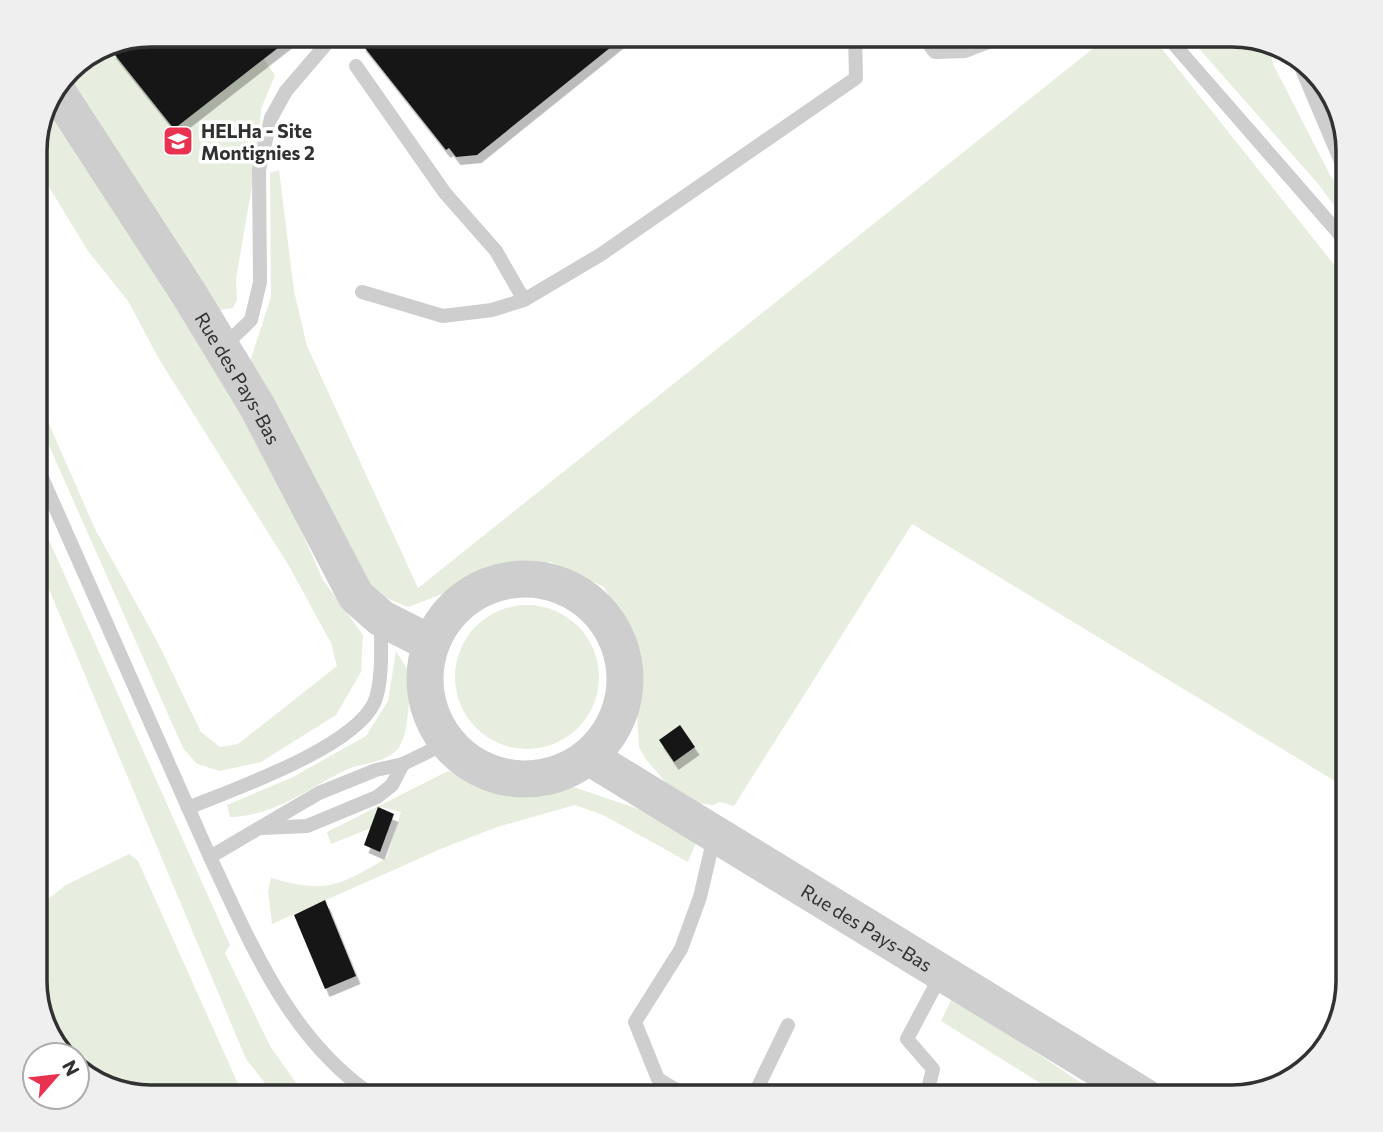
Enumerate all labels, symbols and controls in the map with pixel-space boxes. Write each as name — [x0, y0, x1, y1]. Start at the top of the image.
place label: HELHa - Site Montignies 2 — [201, 119, 315, 164]
school or university icon: HELHa - Site Montignies 2 — [161, 124, 195, 158]
street label: Rue des Pays-Bas — [191, 308, 286, 448]
street label: Rue des Pays-Bas — [797, 878, 937, 976]
north arrow — [21, 1041, 91, 1111]
text: N — [58, 1056, 85, 1079]

